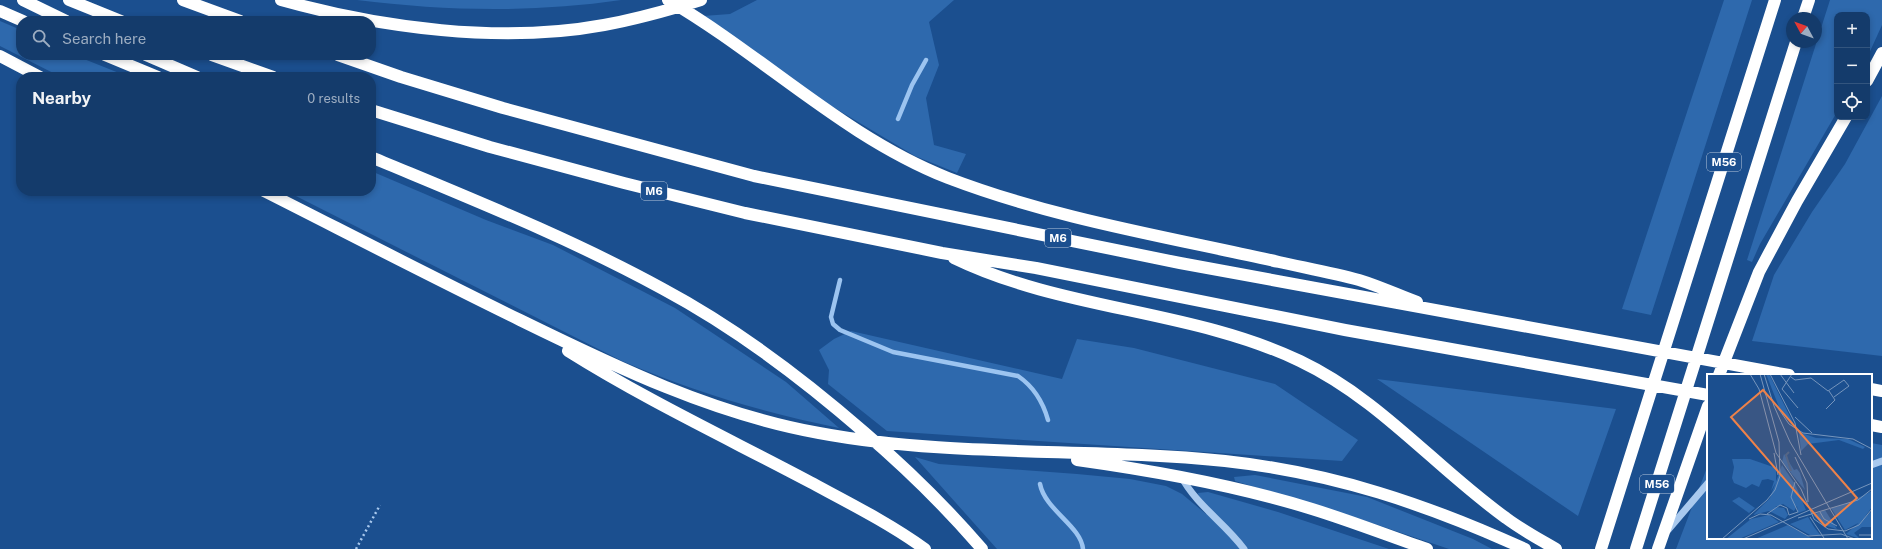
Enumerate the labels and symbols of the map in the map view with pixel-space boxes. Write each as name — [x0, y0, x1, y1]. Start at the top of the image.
north arrow — [1786, 12, 1822, 48]
road number: M56 — [1707, 153, 1741, 171]
road number: M6 — [641, 182, 667, 200]
road number: M6 — [1045, 229, 1071, 247]
inset map — [1707, 374, 1872, 539]
road number: M56 — [1640, 475, 1674, 493]

